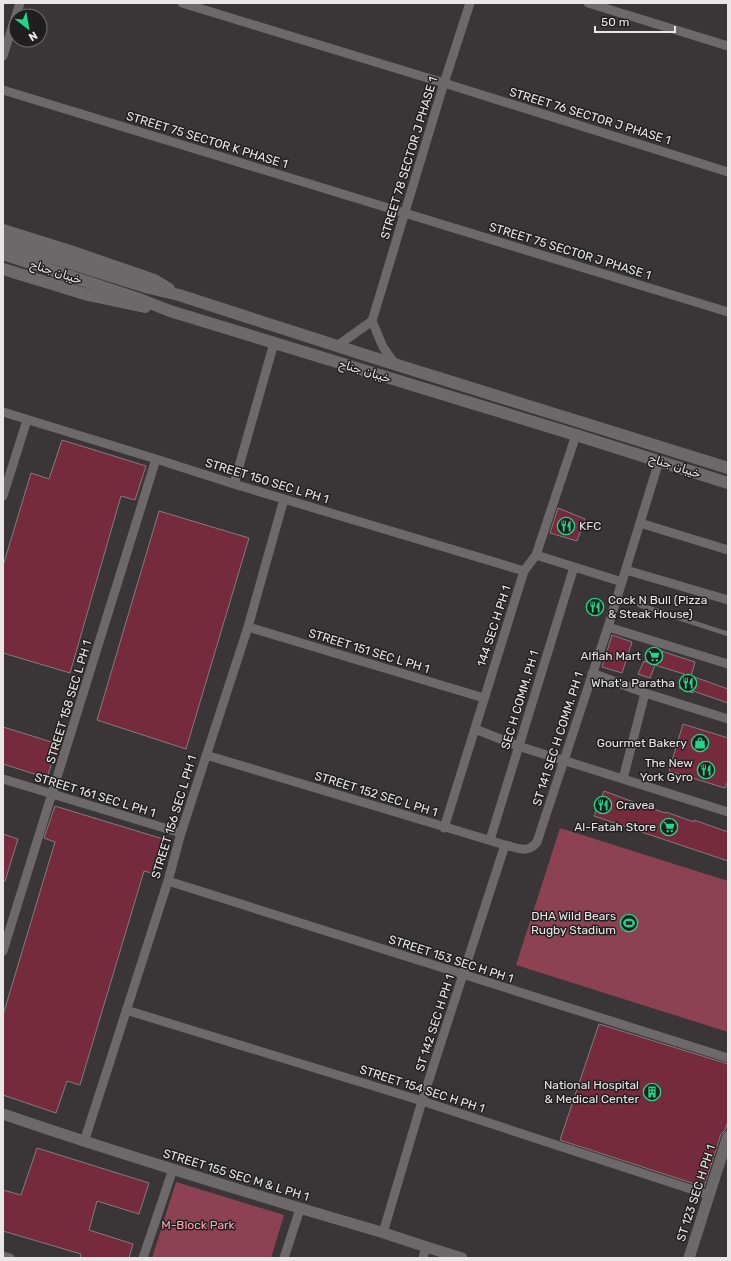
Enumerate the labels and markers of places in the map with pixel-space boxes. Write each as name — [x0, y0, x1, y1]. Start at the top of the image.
restaurant icon: KFC — [556, 516, 576, 536]
place label: KFC — [579, 519, 601, 533]
place label: Cock N Bull (Pizza & Steak House) — [608, 593, 707, 621]
restaurant icon: Cock N Bull (Pizza & Steak House) — [585, 597, 605, 617]
supermarket icon: Alflah Mart — [644, 646, 664, 666]
place label: Alflah Mart — [581, 649, 641, 663]
restaurant icon: What'a Paratha — [678, 673, 698, 693]
place label: What'a Paratha — [591, 676, 675, 690]
shop icon: Gourmet Bakery — [690, 733, 710, 753]
place label: Gourmet Bakery — [597, 736, 687, 750]
place label: The New York Gyro — [640, 756, 693, 784]
restaurant icon: The New York Gyro — [696, 760, 716, 780]
restaurant icon: Cravea — [593, 795, 613, 815]
place label: Cravea — [616, 798, 655, 812]
supermarket icon: Al-Fatah Store — [659, 817, 679, 837]
place label: Al-Fatah Store — [574, 820, 656, 834]
place label: DHA Wild Bears Rugby Stadium — [531, 909, 616, 937]
sports icon: DHA Wild Bears Rugby Stadium — [619, 913, 639, 933]
place label: National Hospital & Medical Center — [544, 1078, 639, 1106]
building icon: National Hospital & Medical Center — [642, 1082, 662, 1102]

